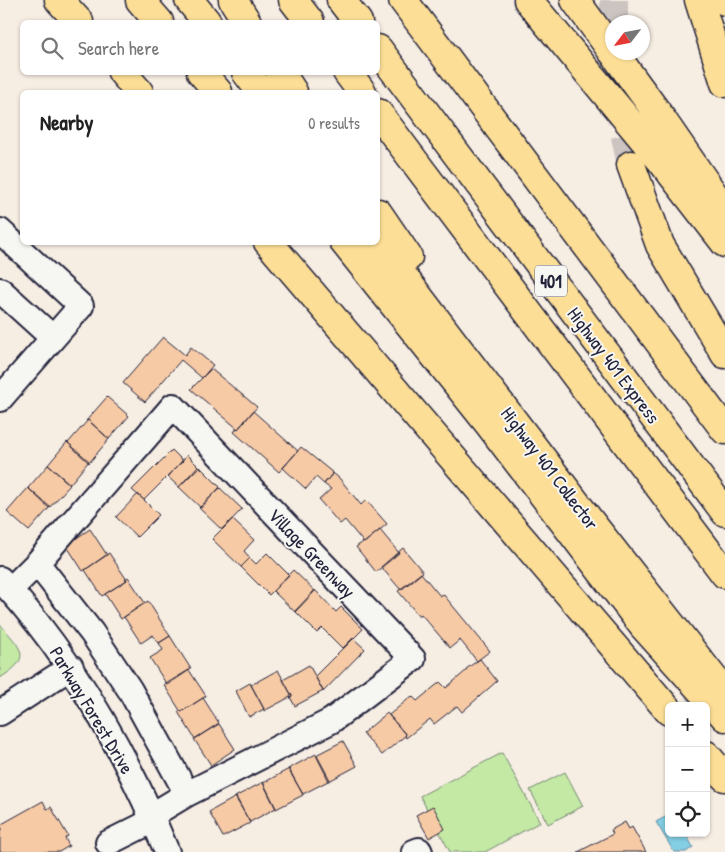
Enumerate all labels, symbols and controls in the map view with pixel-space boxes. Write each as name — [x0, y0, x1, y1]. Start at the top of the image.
north arrow — [605, 15, 650, 60]
search box — [20, 20, 380, 75]
icon: search — [38, 34, 66, 62]
text: Search here — [78, 35, 159, 61]
text: Nearby — [40, 108, 93, 137]
text: 0 results — [308, 112, 360, 134]
road number: 401 — [535, 266, 567, 296]
street label: Highway 401 Express — [562, 301, 666, 429]
street label: Highway 401 Collector — [495, 401, 605, 535]
street label: Village Greenway — [263, 502, 361, 604]
street label: Parkway Forest Drive — [44, 642, 140, 779]
map controls — [665, 702, 710, 837]
button: + — [665, 702, 710, 747]
button: − — [665, 747, 710, 792]
button: locate — [665, 792, 710, 837]

